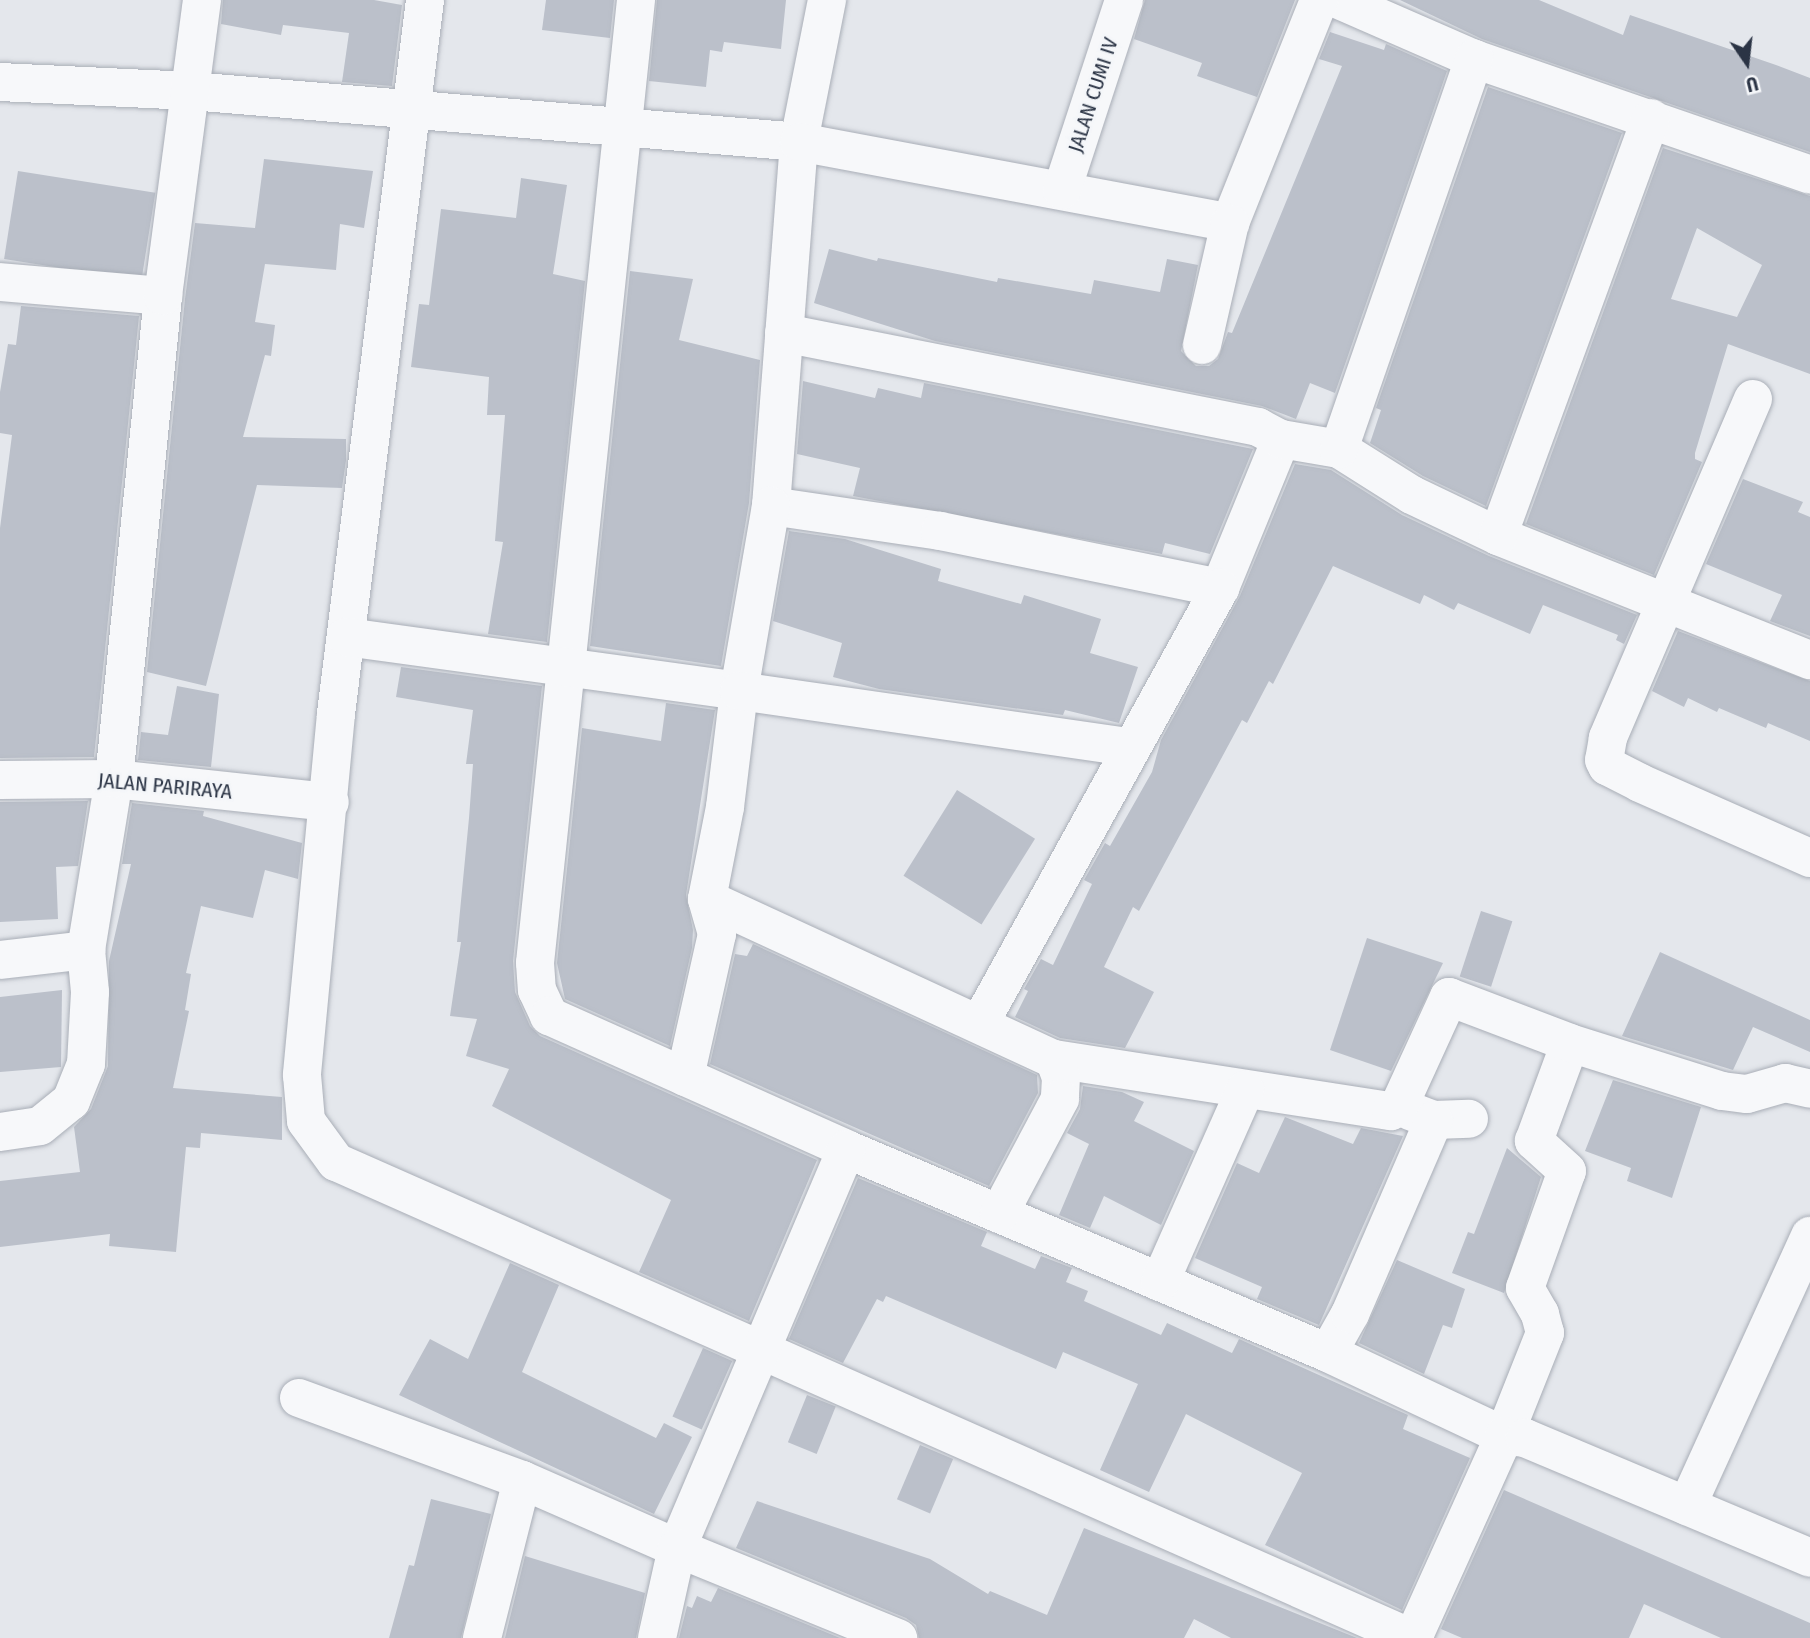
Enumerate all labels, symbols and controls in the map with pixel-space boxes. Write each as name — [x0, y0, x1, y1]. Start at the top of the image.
north arrow — [1712, 28, 1782, 98]
street label: JALAN CUMI IV — [1063, 34, 1123, 156]
text: U — [1744, 71, 1760, 96]
street label: JALAN PARIRAYA — [97, 768, 233, 804]

